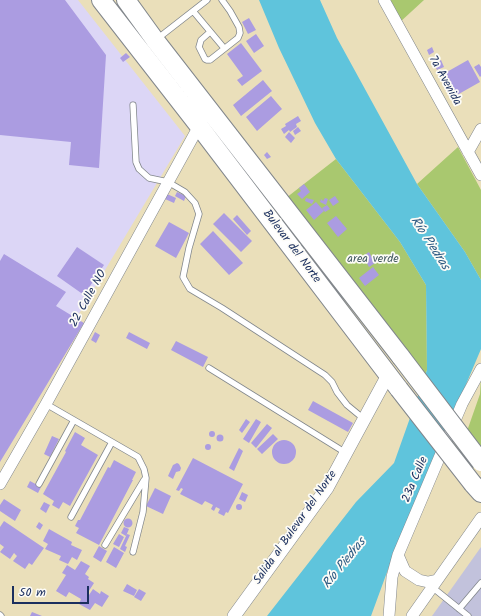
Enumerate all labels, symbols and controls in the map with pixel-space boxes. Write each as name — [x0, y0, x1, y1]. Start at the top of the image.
street label: 7a Avenida — [424, 54, 464, 108]
street label: Bulevar del Norte — [259, 208, 323, 286]
water label: Río Piedras — [406, 215, 452, 273]
park label: area verde — [347, 253, 399, 267]
street label: 22 Calle NO — [67, 268, 111, 330]
street label: 23a Calle — [400, 455, 432, 505]
street label: Salida al Bulevar del Norte — [251, 468, 341, 588]
water label: Río Piedras — [320, 536, 370, 592]
scale bar — [14, 578, 91, 604]
text: 50 m — [19, 583, 46, 602]

